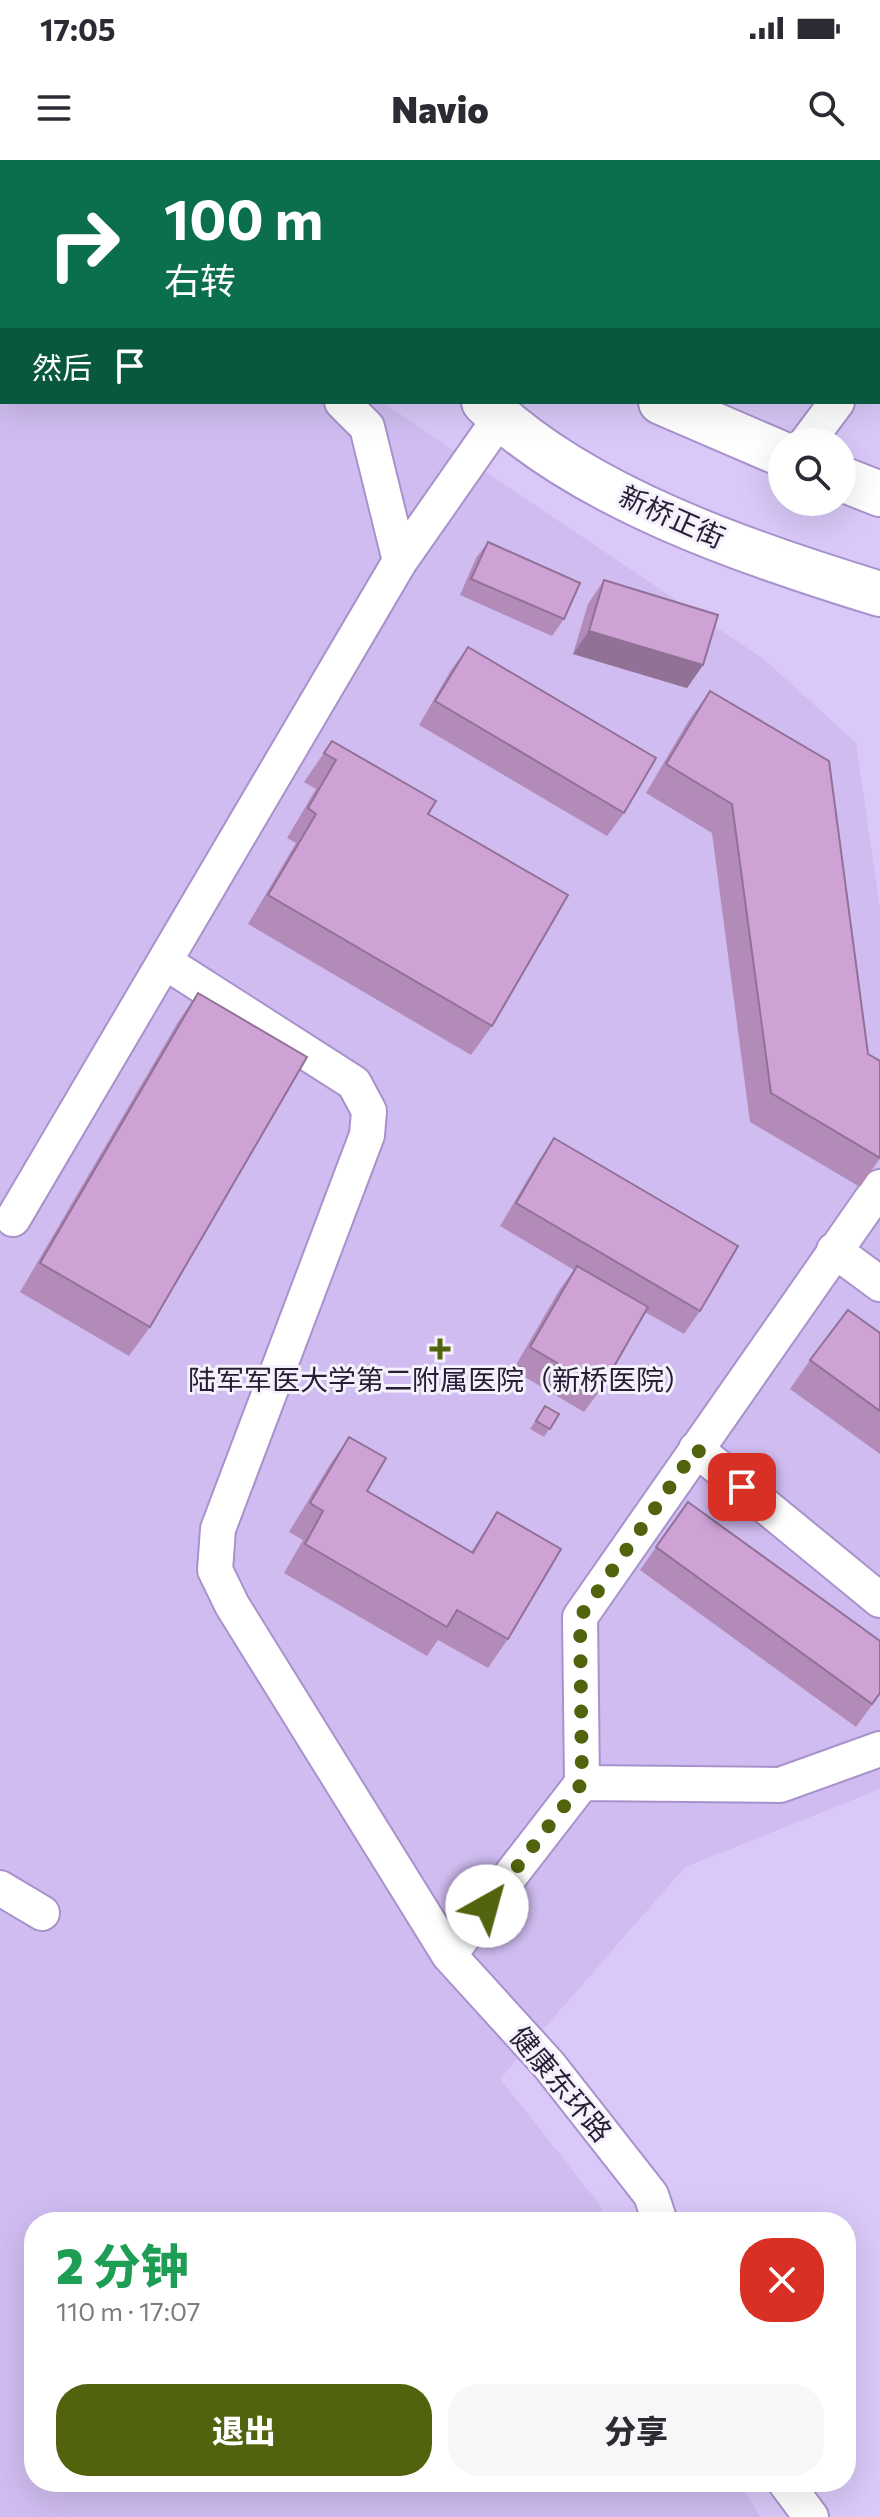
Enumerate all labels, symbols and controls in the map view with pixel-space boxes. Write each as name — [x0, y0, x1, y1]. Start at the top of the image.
text: 17:05 — [40, 10, 115, 47]
icon: menu — [32, 86, 76, 130]
text: Navio — [391, 86, 489, 130]
icon: search — [804, 86, 848, 130]
text: 100 m — [164, 183, 323, 252]
icon: right — [32, 192, 136, 296]
text: 右转 — [164, 257, 236, 301]
icon: arrive — [108, 344, 152, 388]
text: 然后 — [32, 348, 92, 385]
map controls — [768, 428, 856, 516]
button: search — [768, 428, 856, 516]
street label: 新桥正街 — [614, 478, 730, 554]
marker: 陆军军医大学第二附属医院（新桥医院） — [429, 1338, 451, 1360]
place label: 陆军军医大学第二附属医院（新桥医院） — [188, 1362, 692, 1396]
pin — [708, 1453, 776, 1521]
icon: arrive — [720, 1465, 764, 1509]
position arrow — [445, 1864, 529, 1948]
street label: 健康东环路 — [504, 2019, 620, 2148]
text: 2 分钟 — [56, 2235, 189, 2294]
button: close — [740, 2238, 824, 2322]
text: 110 m · 17:07 — [56, 2295, 201, 2326]
button: 退出 — [56, 2384, 432, 2476]
button: 分享 — [448, 2384, 824, 2476]

